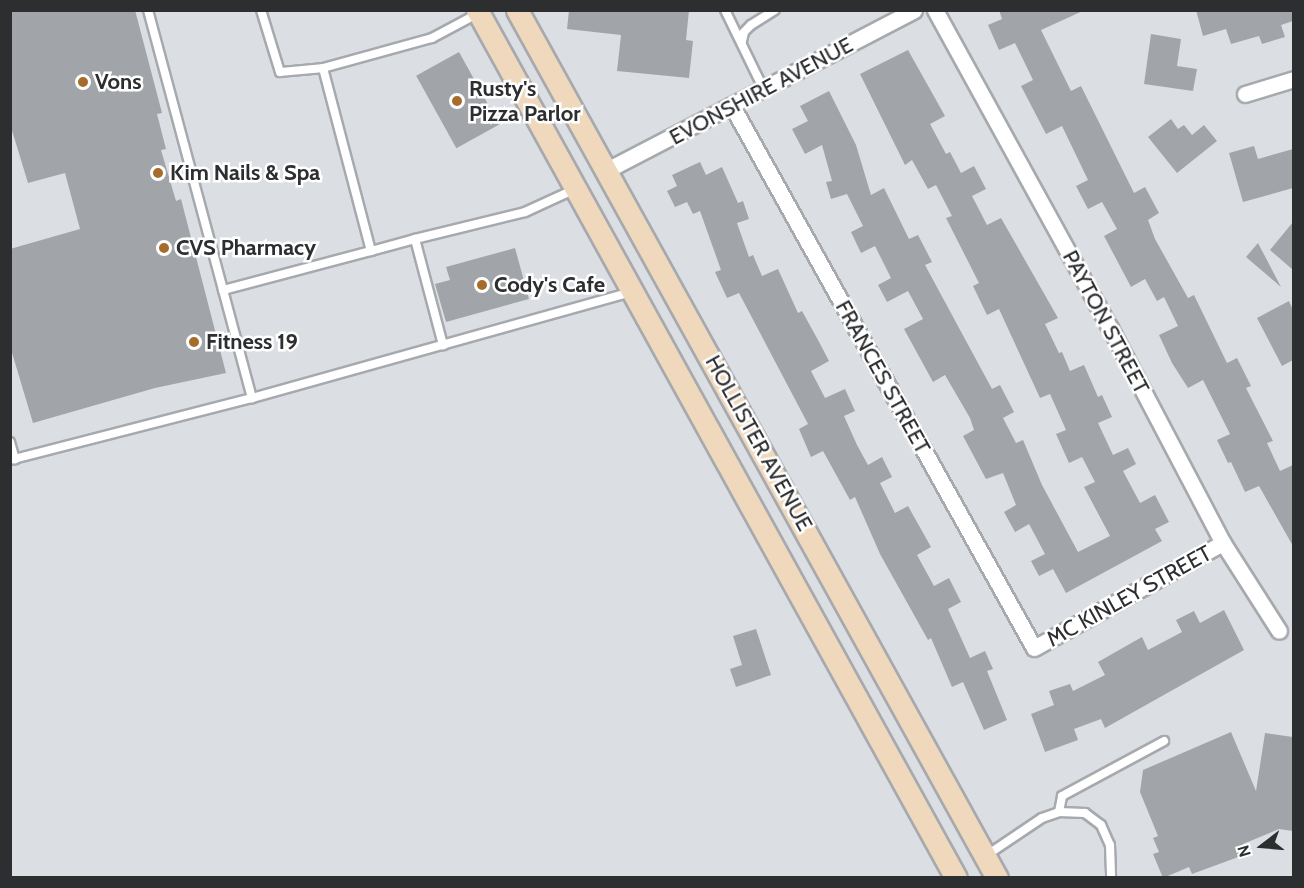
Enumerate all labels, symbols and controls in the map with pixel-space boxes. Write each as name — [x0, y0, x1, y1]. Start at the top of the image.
street label: EVONSHIRE AVENUE — [665, 31, 857, 151]
place label: Vons — [95, 69, 141, 95]
marker: Vons — [76, 75, 90, 89]
place label: Rusty's Pizza Parlor — [469, 75, 580, 126]
marker: Rusty's Pizza Parlor — [450, 94, 464, 108]
place label: Kim Nails & Spa — [170, 160, 320, 186]
marker: Kim Nails & Spa — [151, 166, 165, 180]
place label: CVS Pharmacy — [176, 235, 316, 261]
marker: CVS Pharmacy — [157, 241, 171, 255]
street label: PAYTON STREET — [1057, 246, 1155, 398]
place label: Cody's Cafe — [494, 272, 605, 298]
marker: Cody's Cafe — [475, 278, 489, 292]
street label: FRANCES STREET — [830, 296, 936, 458]
place label: Fitness 19 — [206, 329, 298, 355]
marker: Fitness 19 — [187, 335, 201, 349]
street label: HOLLISTER AVENUE — [700, 351, 818, 535]
street label: MC KINLEY STREET — [1042, 540, 1216, 652]
north arrow — [1232, 816, 1292, 876]
text: N — [1234, 843, 1255, 859]

